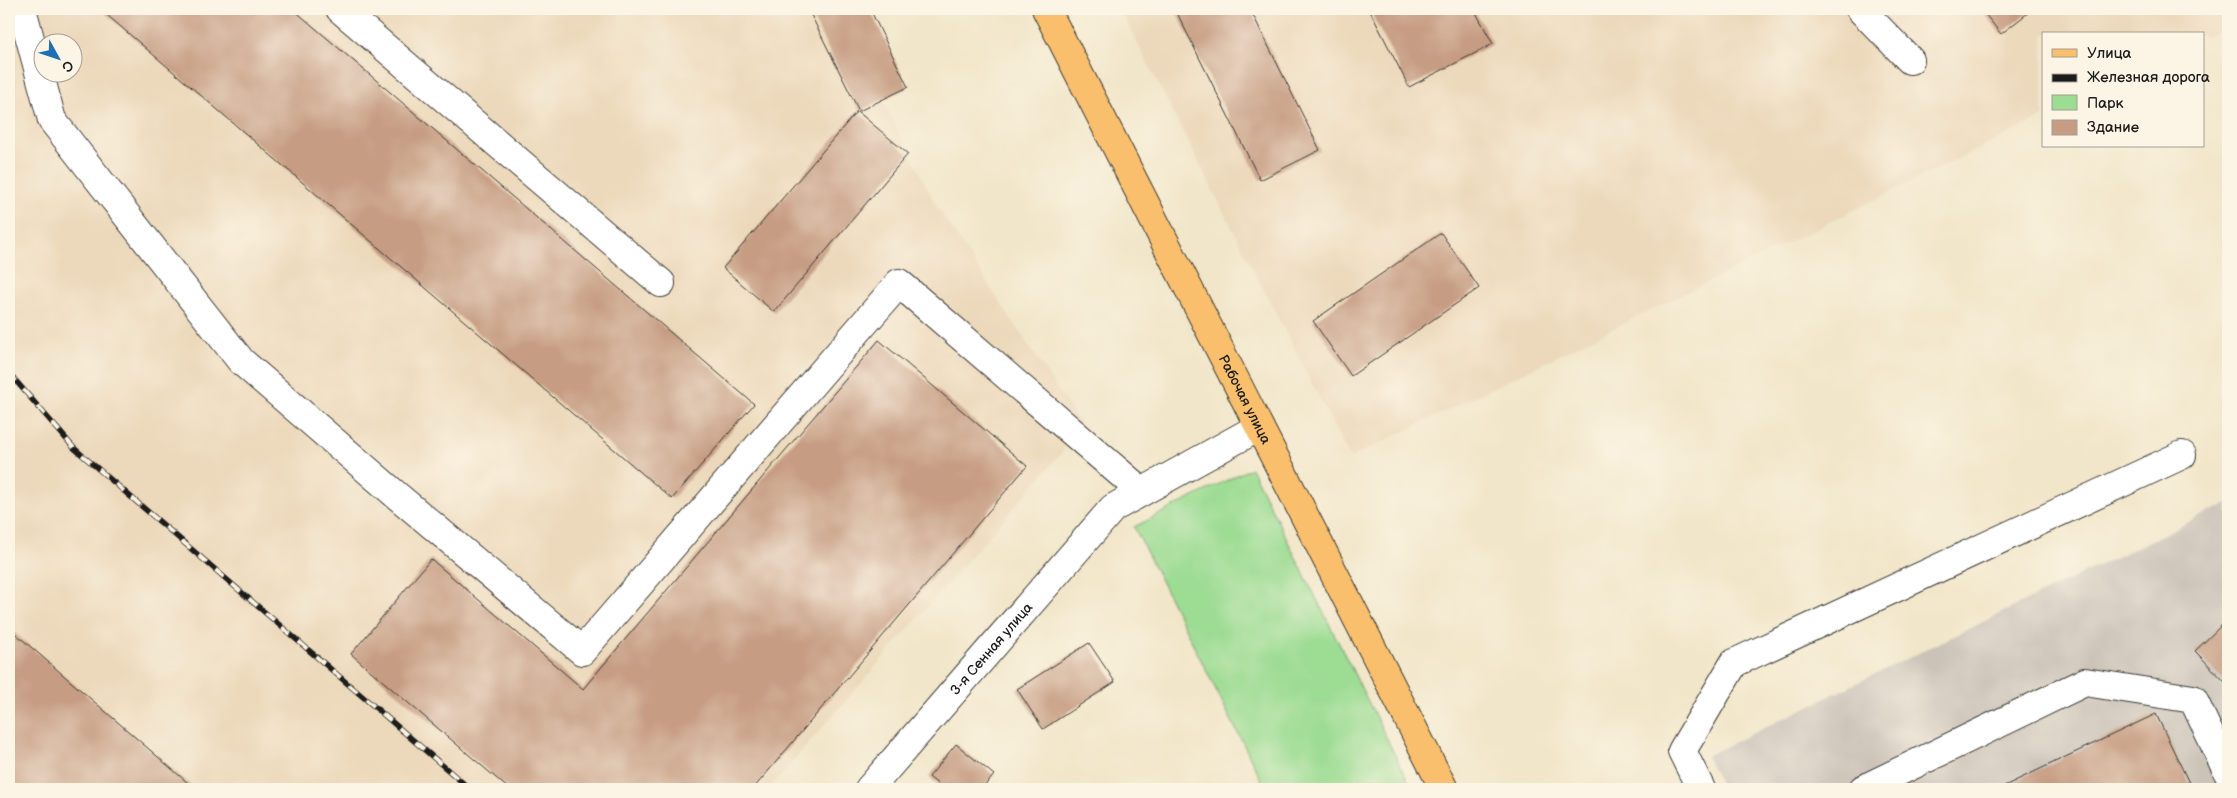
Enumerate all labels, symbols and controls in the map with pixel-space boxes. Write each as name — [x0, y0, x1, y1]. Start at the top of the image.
north arrow — [32, 32, 82, 82]
legend — [2042, 32, 2204, 148]
text: Улица — [2087, 44, 2132, 63]
text: С — [58, 57, 77, 75]
text: Железная дорога — [2087, 68, 2210, 87]
text: Парк — [2087, 94, 2124, 113]
text: Здание — [2087, 118, 2139, 137]
street label: Рабочая улица — [1215, 352, 1275, 447]
street label: 3-я Сенная улица — [946, 598, 1036, 698]

